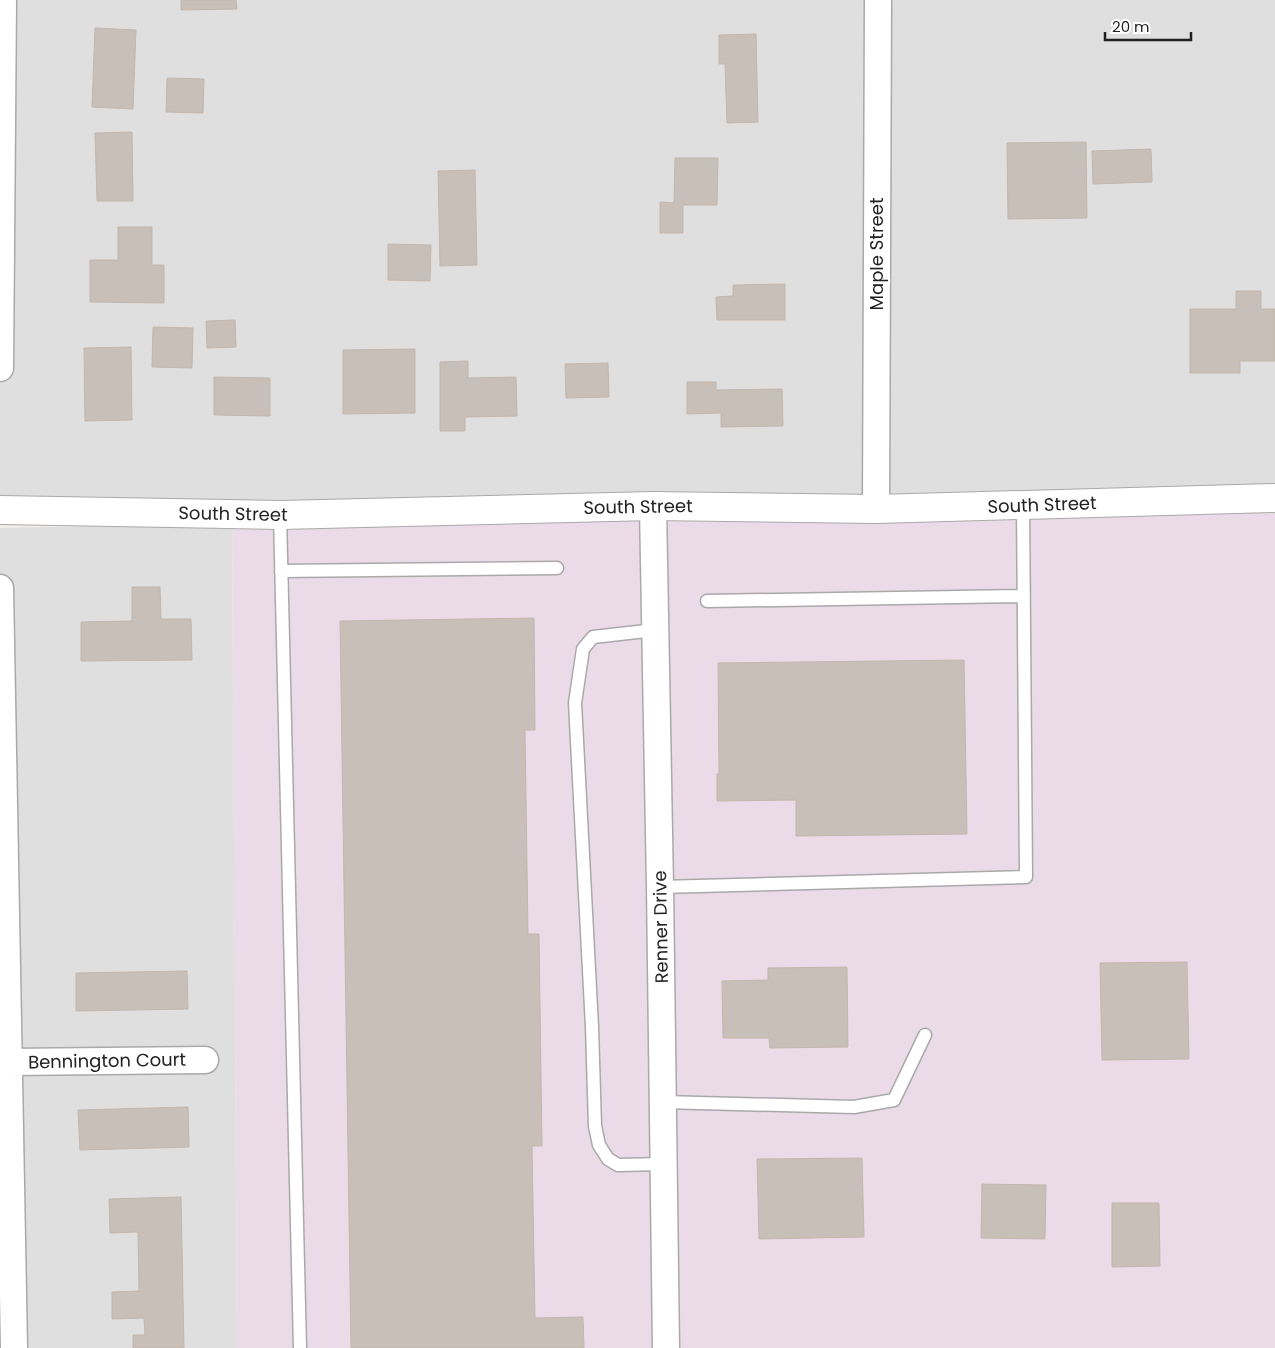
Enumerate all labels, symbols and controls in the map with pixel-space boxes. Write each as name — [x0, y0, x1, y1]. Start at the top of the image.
scale bar — [1105, 10, 1191, 42]
text: 20 m — [1112, 16, 1150, 37]
street label: Maple Street — [864, 198, 889, 310]
street label: South Street — [987, 490, 1097, 519]
street label: South Street — [583, 493, 693, 520]
street label: South Street — [178, 500, 288, 527]
street label: Renner Drive — [647, 870, 674, 984]
street label: Bennington Court — [28, 1047, 186, 1074]

